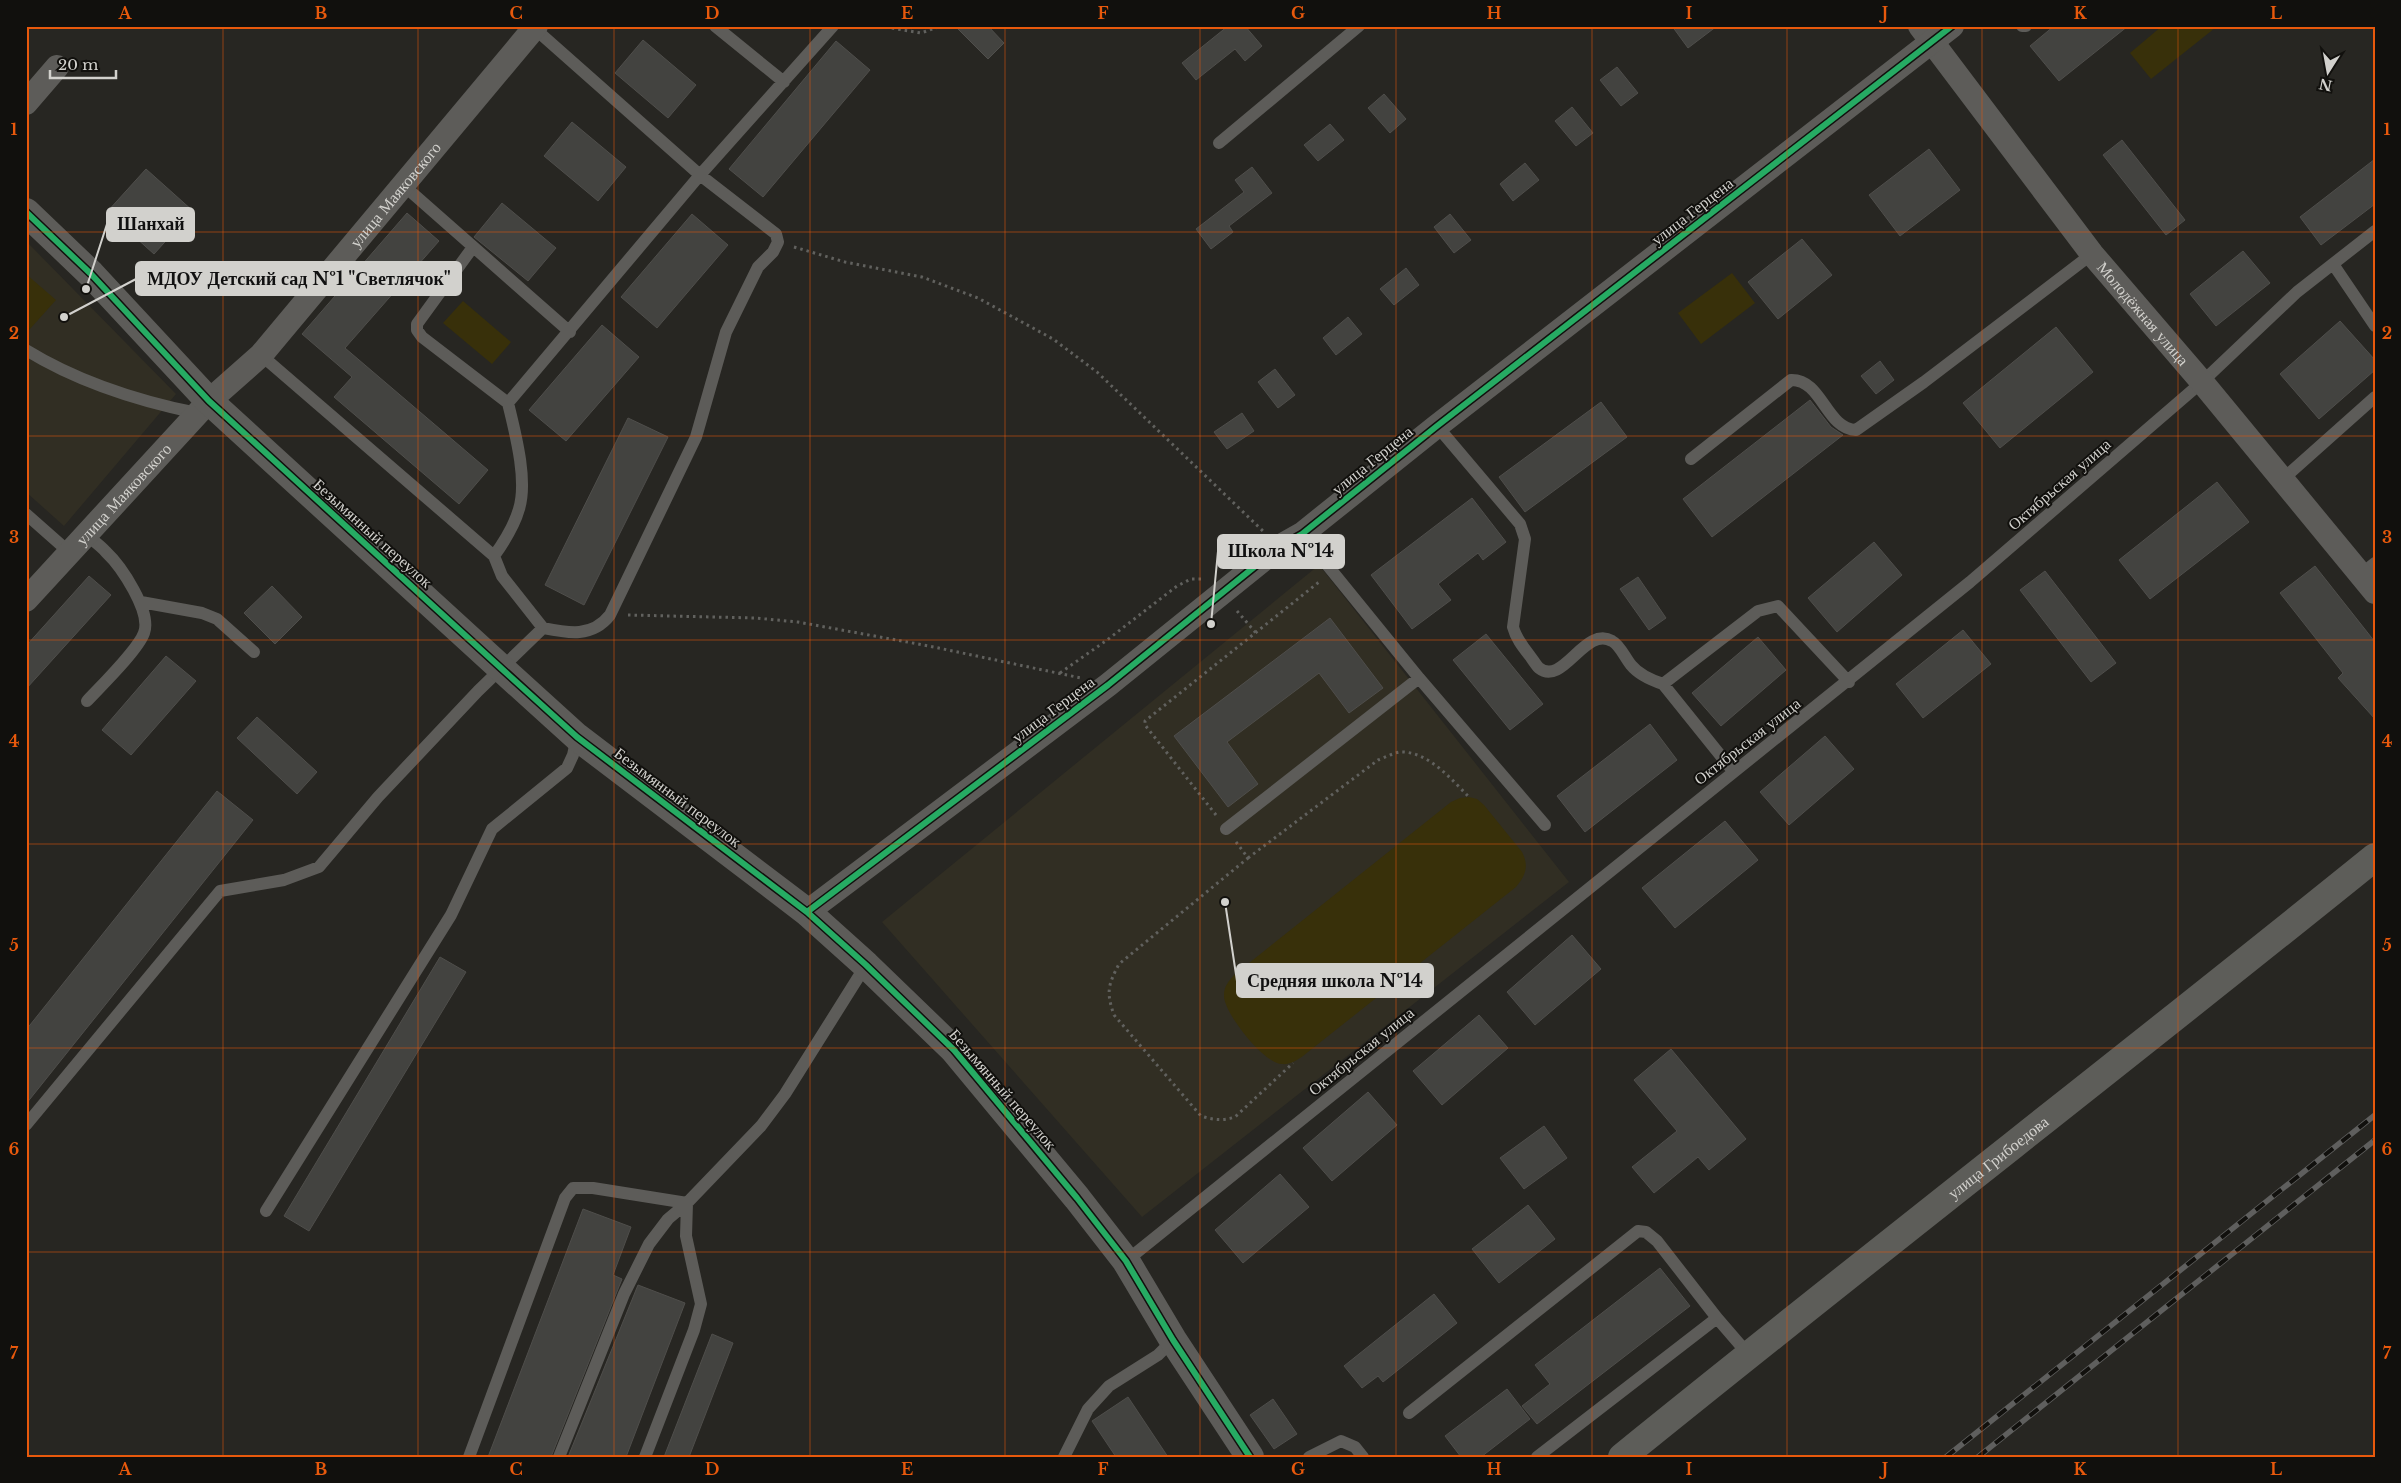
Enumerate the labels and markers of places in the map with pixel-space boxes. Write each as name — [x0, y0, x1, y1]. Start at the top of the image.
callout: Шанхай — [107, 208, 194, 241]
callout: МДОУ Детский сад №1 "Светлячок" — [136, 262, 461, 295]
callout: Школа №14 — [1218, 535, 1344, 568]
callout: Средняя школа №14 — [1237, 964, 1433, 997]

